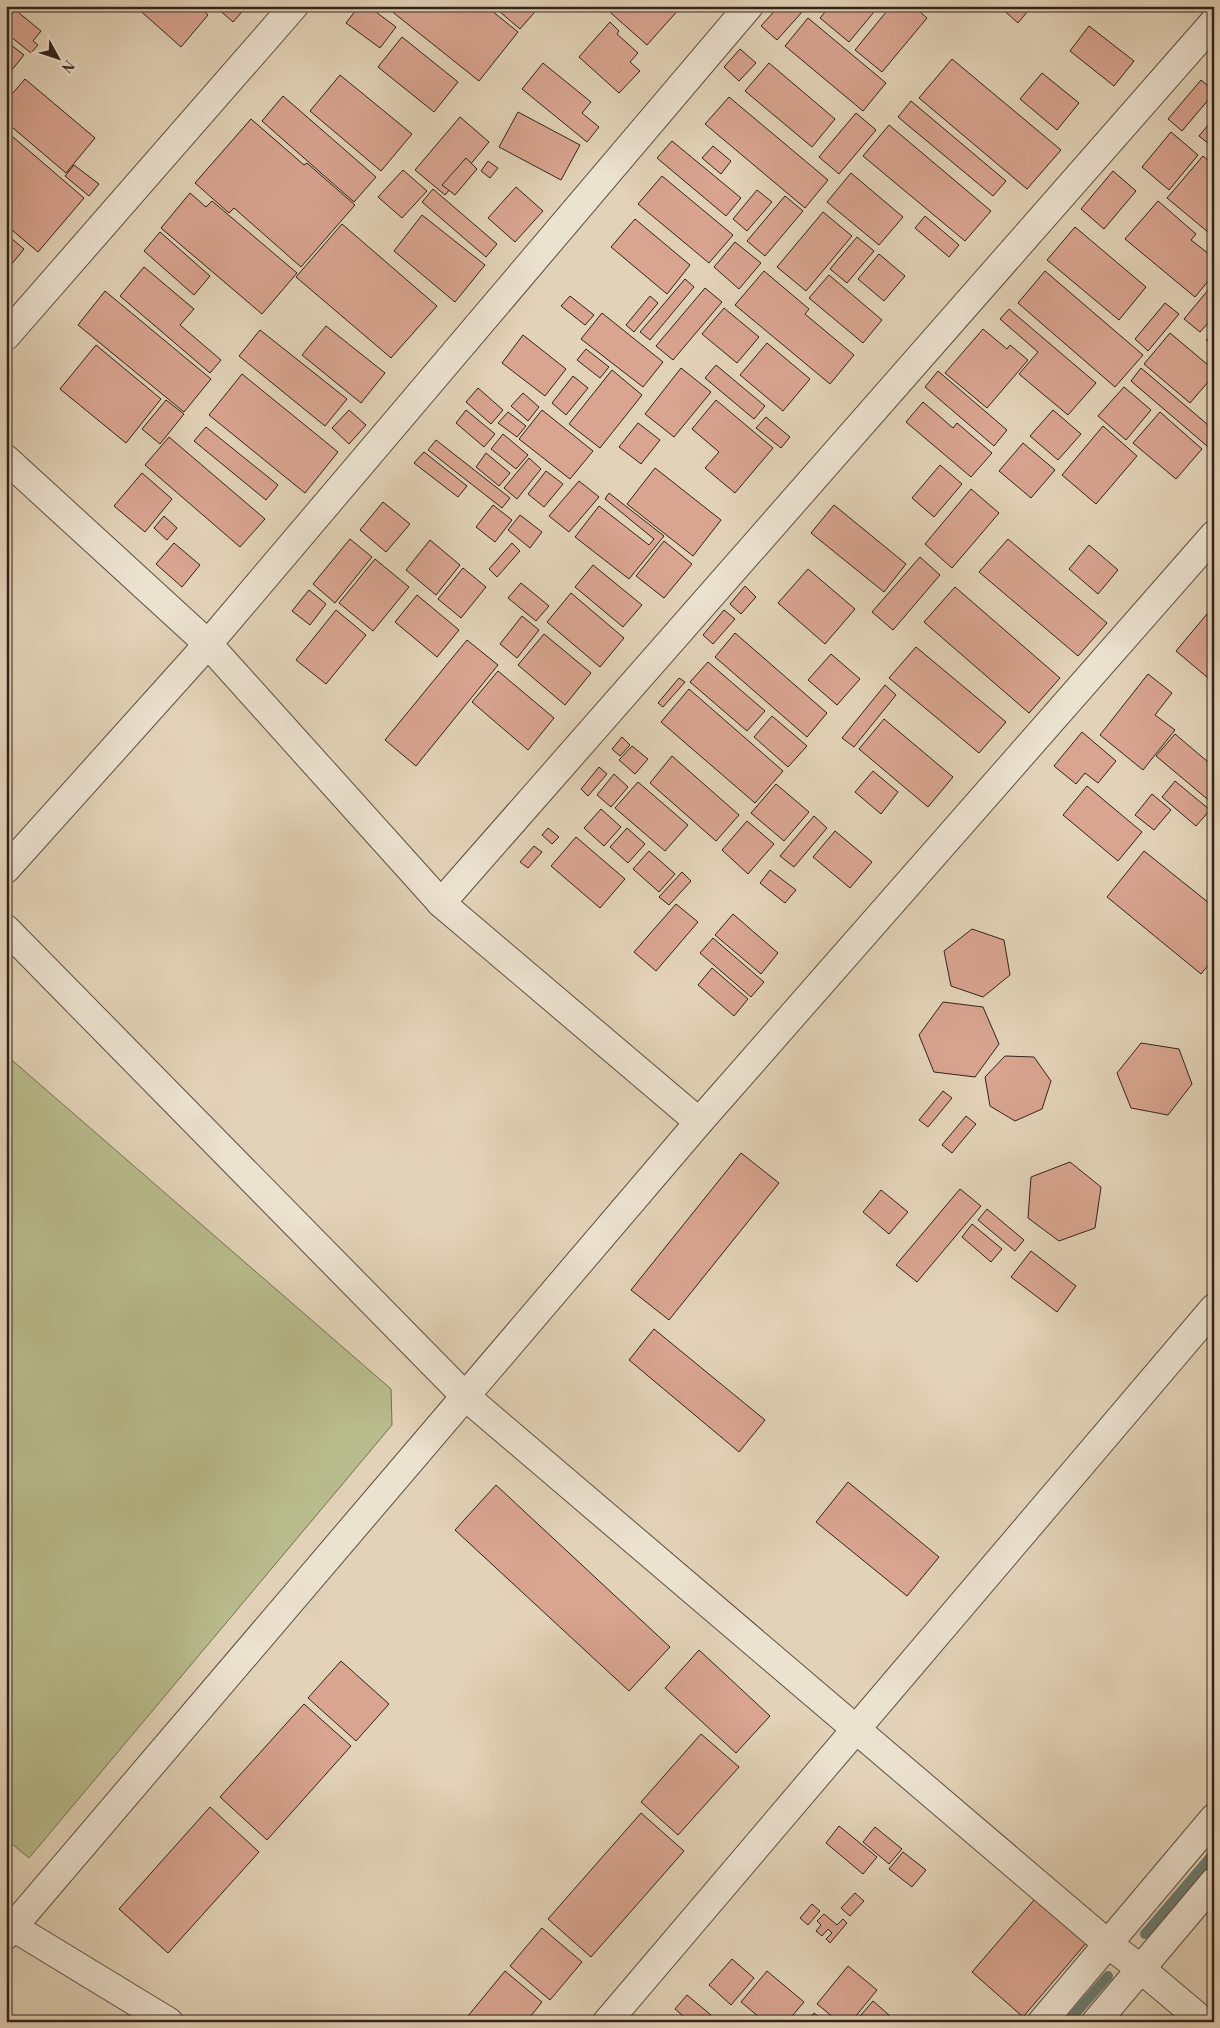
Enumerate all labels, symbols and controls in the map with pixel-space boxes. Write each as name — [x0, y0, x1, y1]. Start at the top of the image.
north arrow — [32, 32, 82, 82]
text: N — [57, 56, 78, 76]

